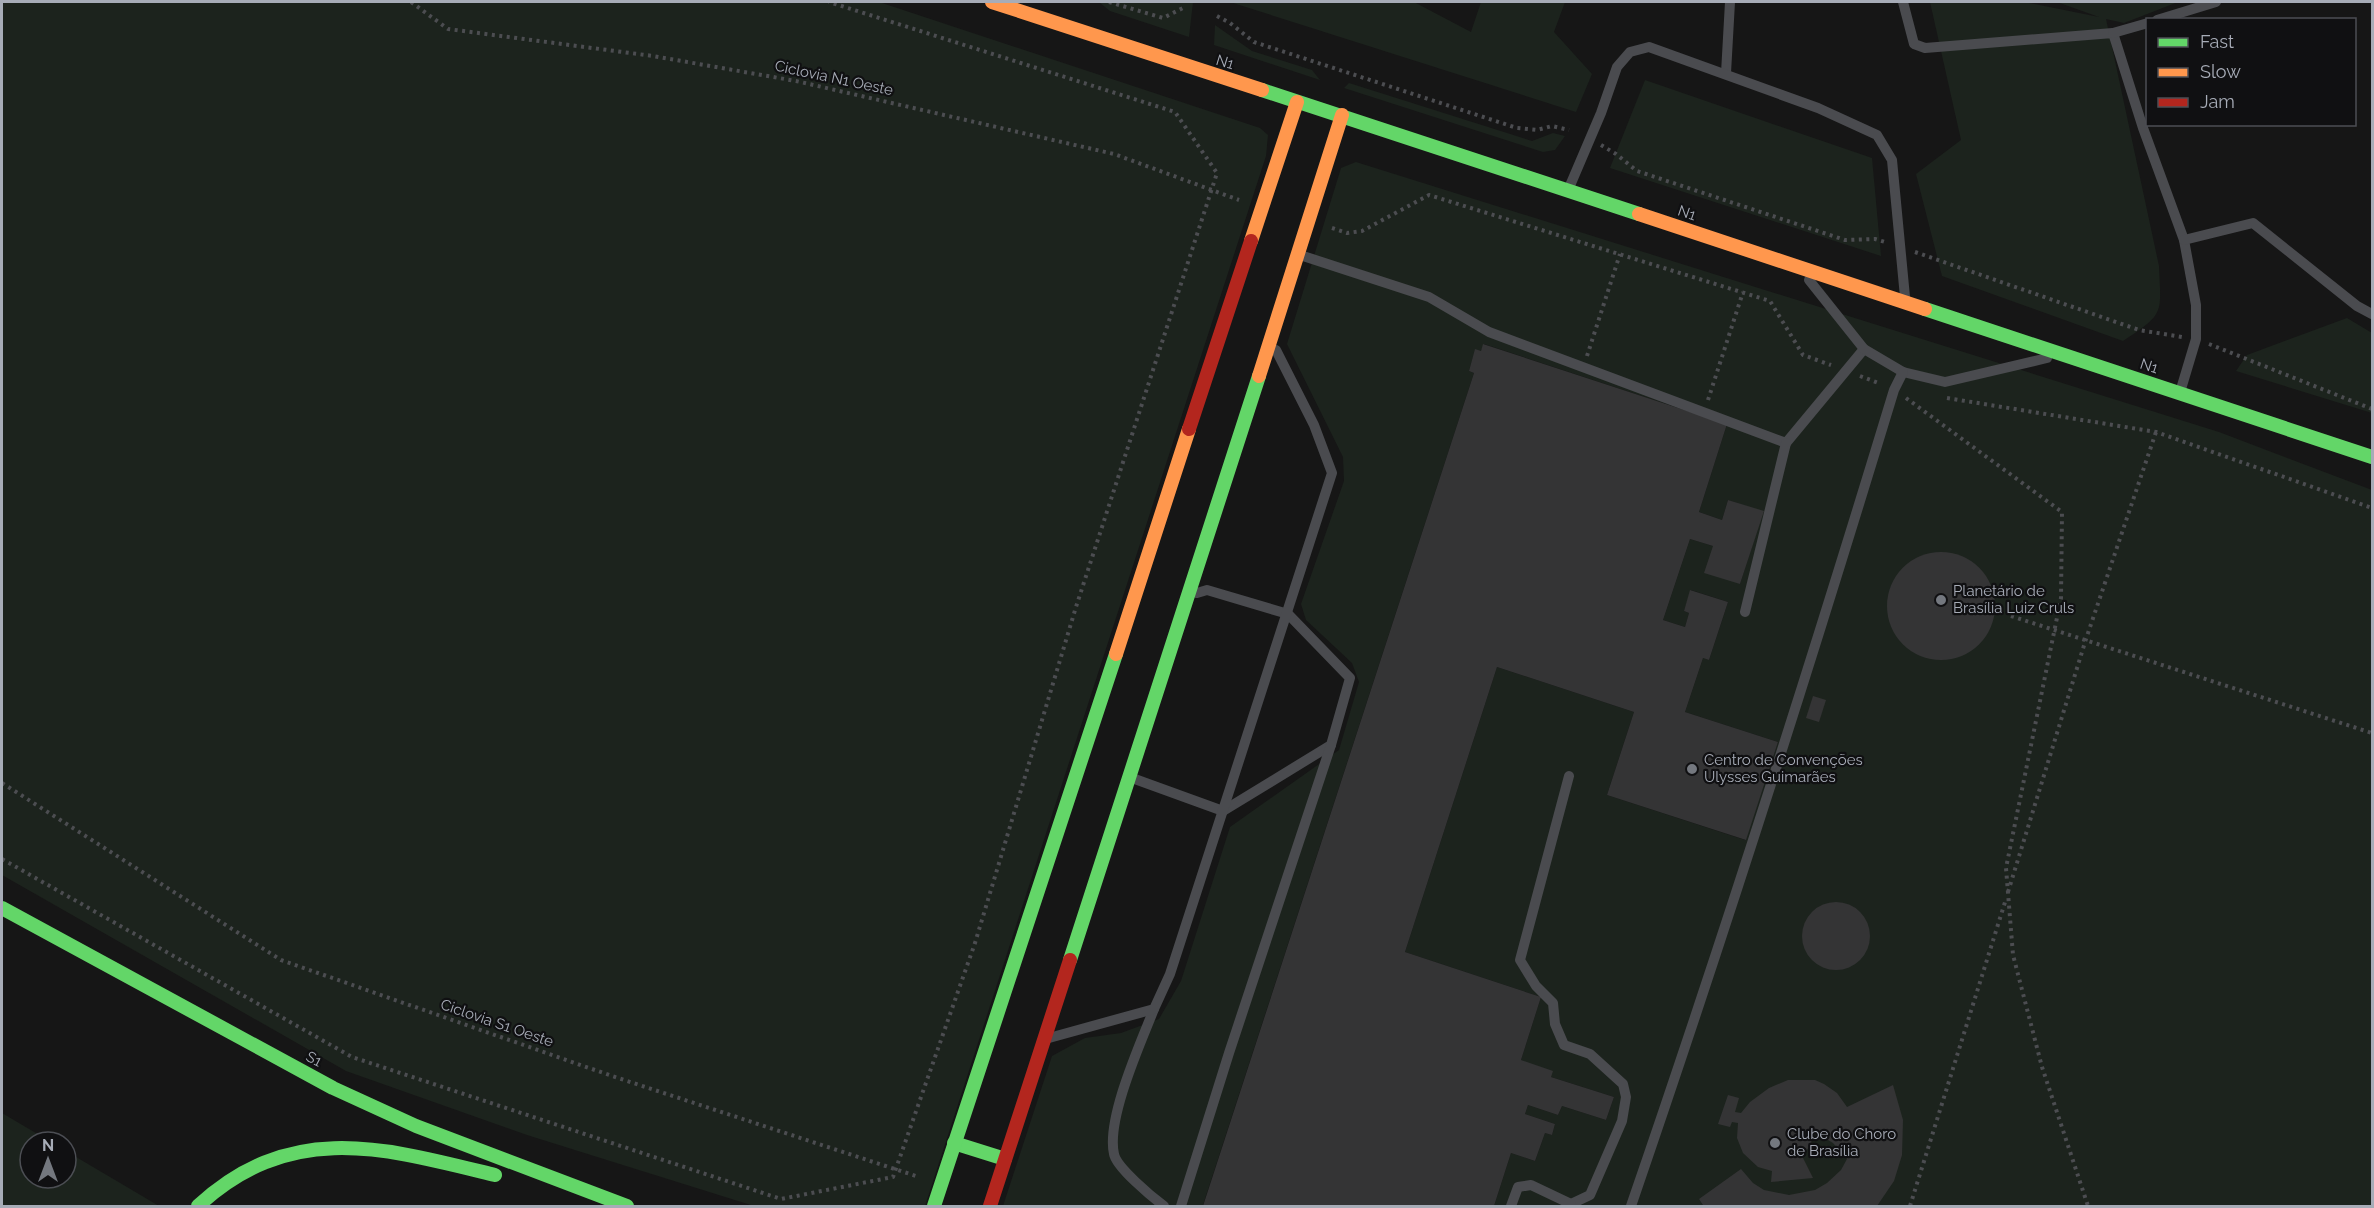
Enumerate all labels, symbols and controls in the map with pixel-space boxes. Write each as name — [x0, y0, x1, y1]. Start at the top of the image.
legend — [2146, 18, 2356, 126]
text: Fast — [2200, 31, 2234, 52]
street label: N1 — [1214, 51, 1237, 73]
street label: Ciclovia N1 Oeste — [773, 57, 895, 99]
text: Slow — [2200, 61, 2241, 82]
text: Jam — [2200, 91, 2235, 112]
street label: N1 — [1676, 202, 1699, 225]
street label: N1 — [2138, 355, 2161, 378]
place label: Planetário de Brasília Luiz Cruls — [1953, 582, 2074, 617]
marker: Planetário de Brasília Luiz Cruls — [1934, 593, 1948, 607]
place label: Centro de Convenções Ulysses Guimarães — [1704, 751, 1863, 786]
marker: Centro de Convenções Ulysses Guimarães — [1685, 762, 1699, 776]
street label: Ciclovia S1 Oeste — [438, 995, 556, 1051]
street label: S1 — [303, 1047, 326, 1071]
place label: Clube do Choro de Brasília — [1787, 1125, 1896, 1160]
north arrow — [18, 1130, 78, 1190]
text: N — [42, 1136, 54, 1155]
marker: Clube do Choro de Brasília — [1768, 1136, 1782, 1150]

